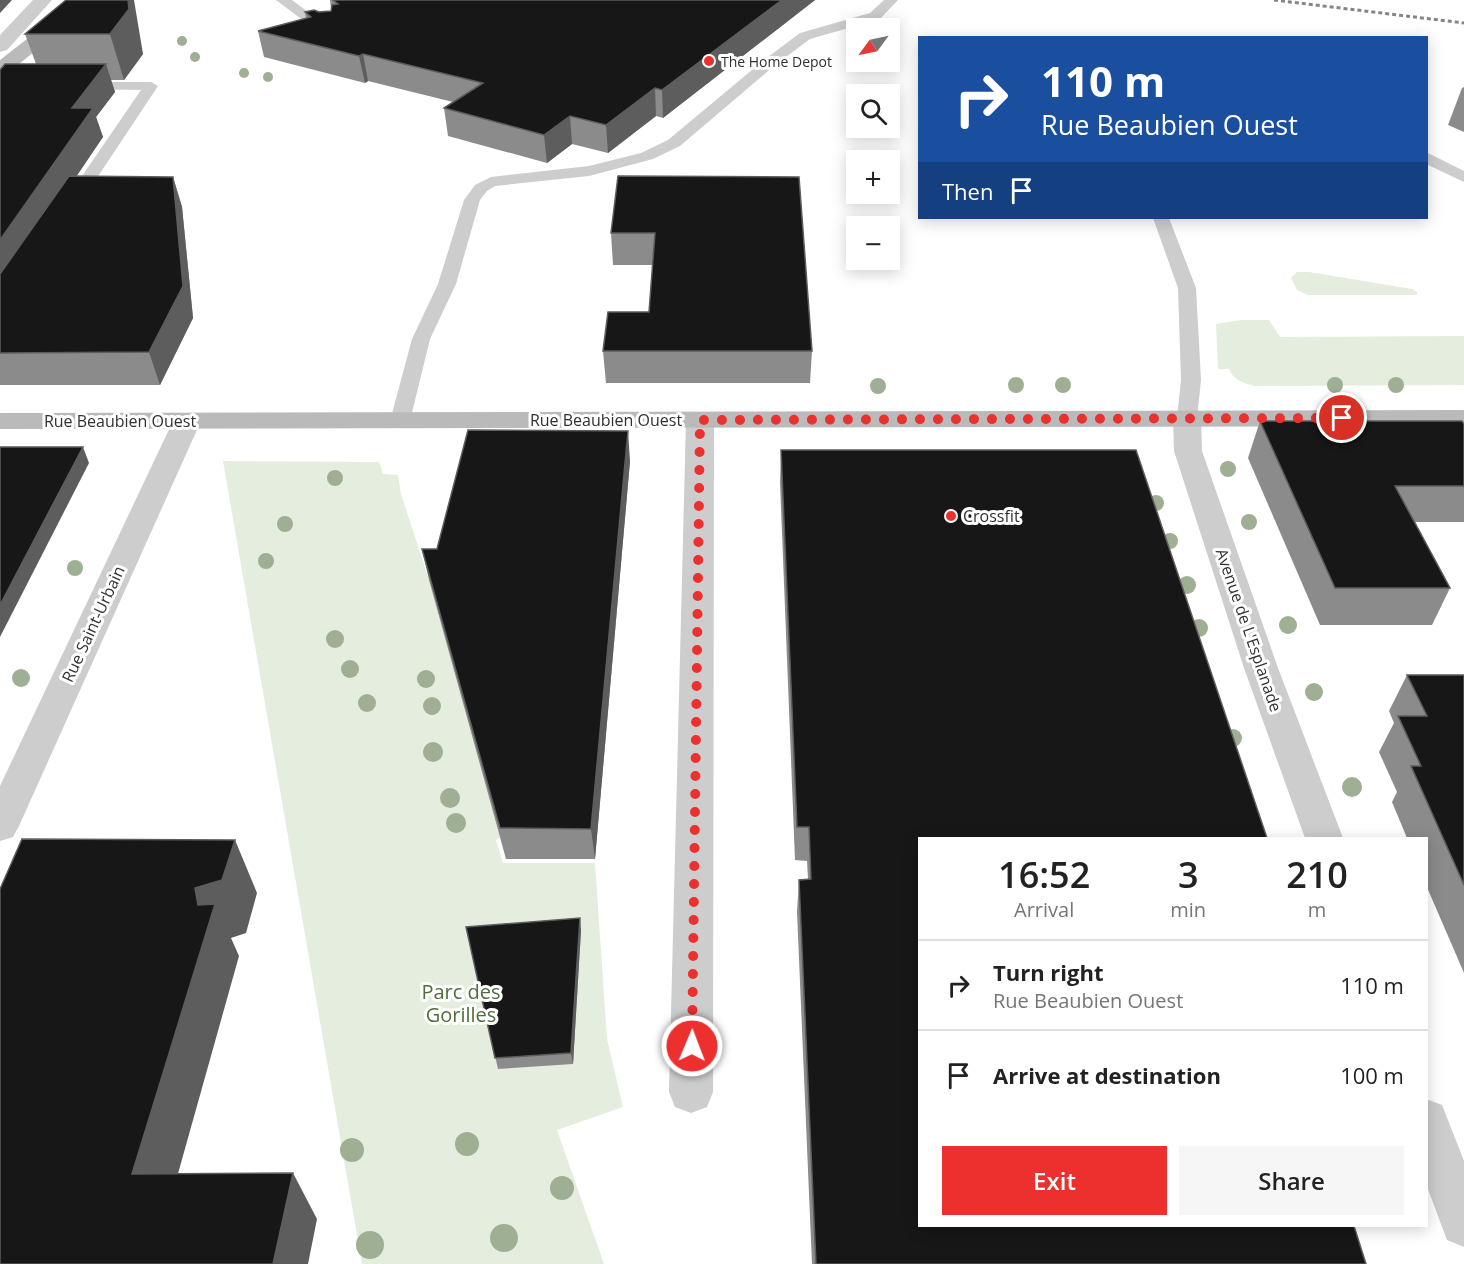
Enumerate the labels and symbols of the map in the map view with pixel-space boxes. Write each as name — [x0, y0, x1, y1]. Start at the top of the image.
north arrow — [846, 18, 900, 72]
place label: The Home Depot — [721, 52, 832, 71]
marker: The Home Depot — [702, 54, 716, 68]
pin — [1316, 392, 1367, 443]
street label: Rue Beaubien Ouest — [530, 409, 682, 431]
street label: Rue Beaubien Ouest — [44, 410, 196, 432]
place label: Crossfit — [963, 505, 1020, 527]
marker: Crossfit — [944, 509, 958, 523]
street label: Avenue de L'Esplanade — [1211, 545, 1287, 715]
street label: Rue Saint-Urbain — [56, 562, 130, 686]
park label: Parc des Gorilles — [421, 978, 501, 1028]
position arrow — [660, 1014, 724, 1078]

